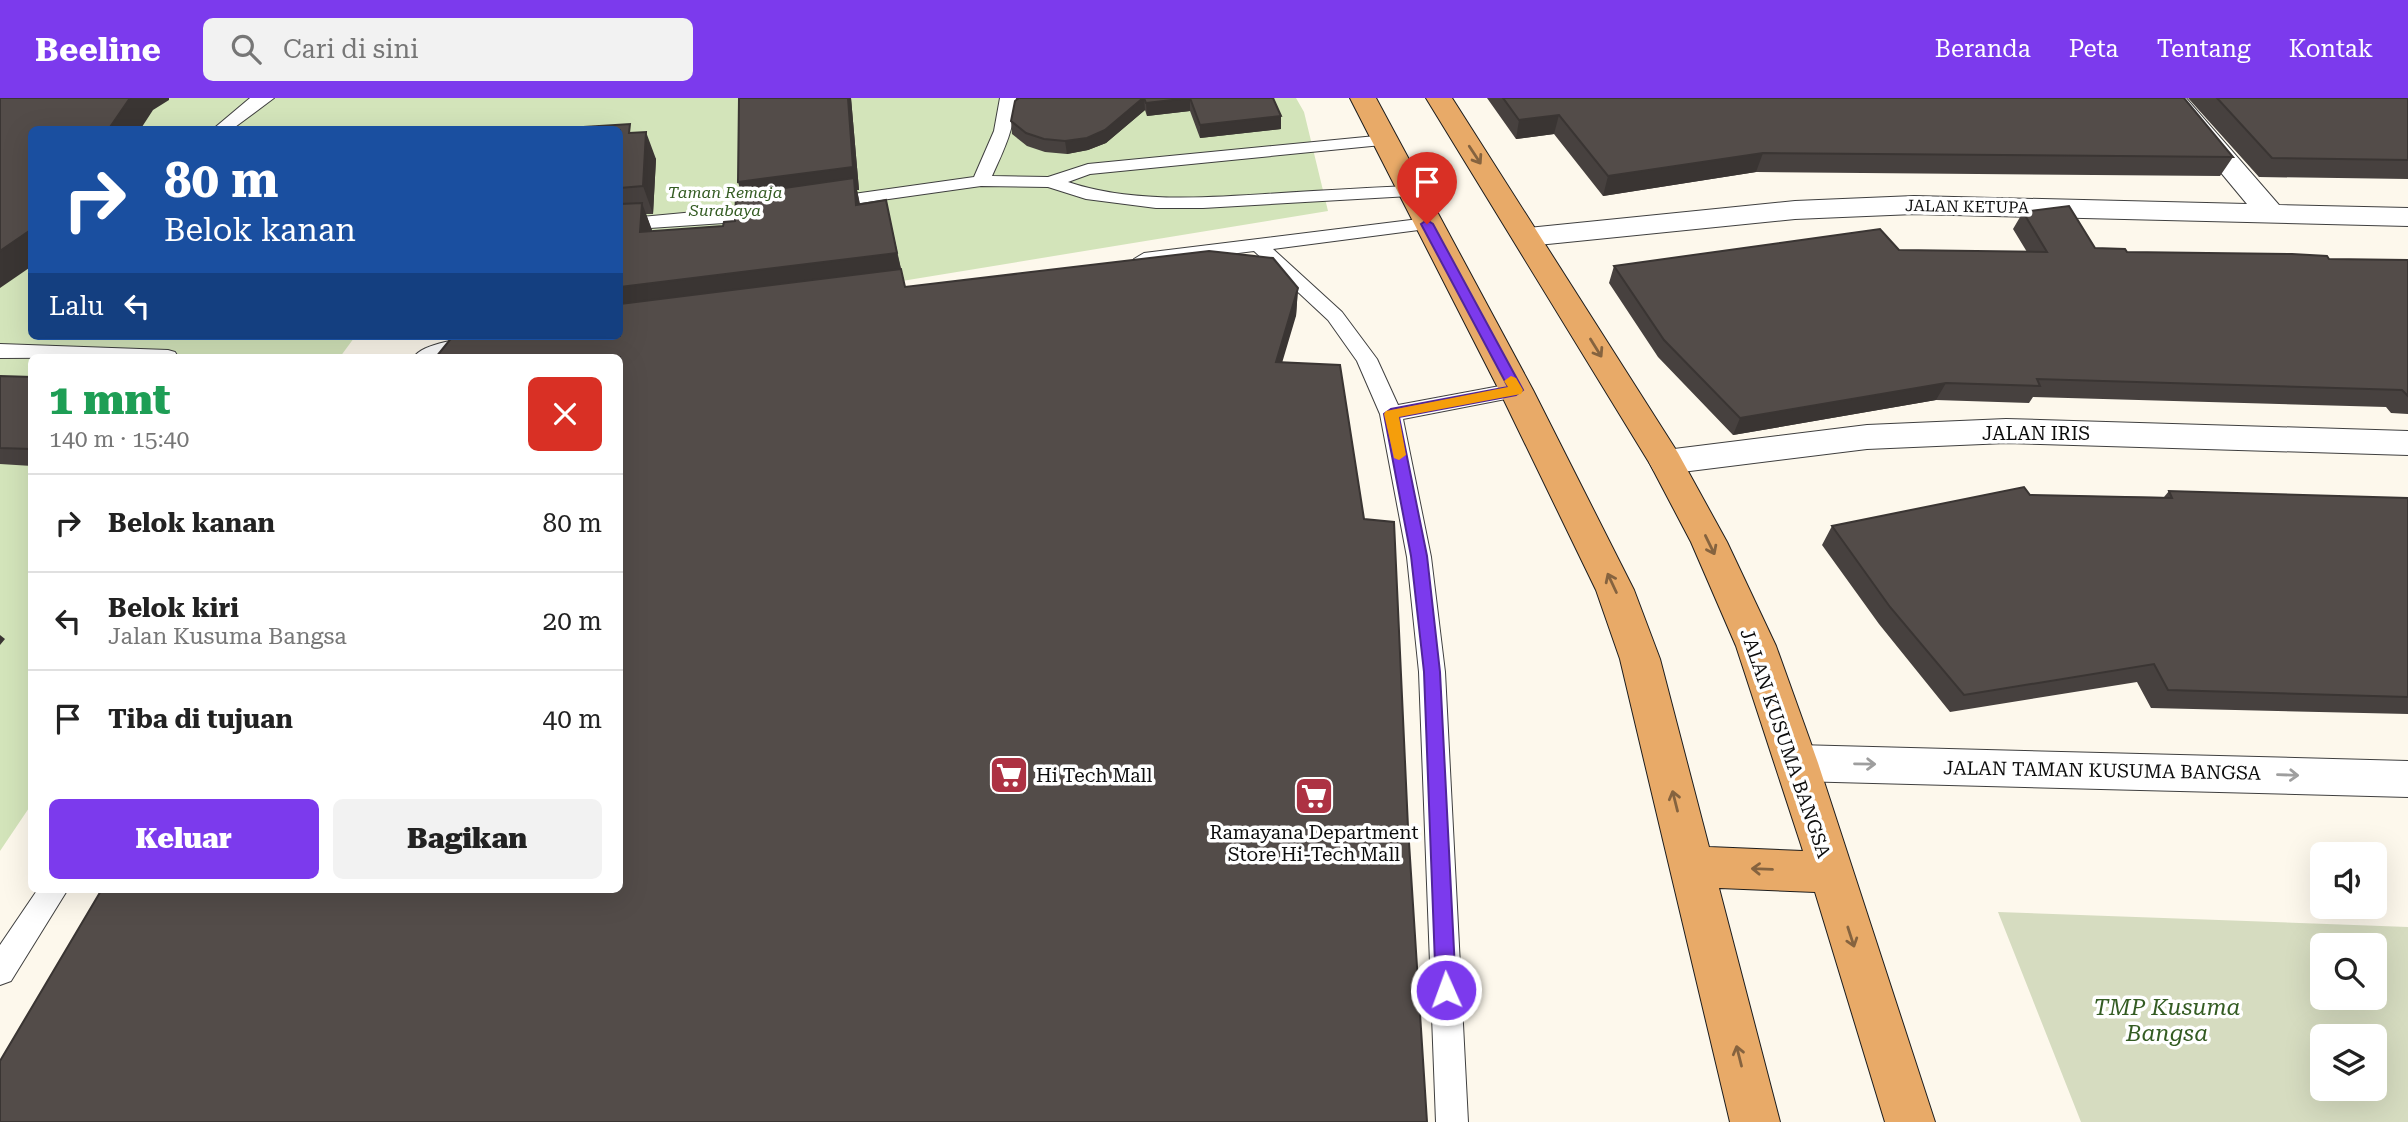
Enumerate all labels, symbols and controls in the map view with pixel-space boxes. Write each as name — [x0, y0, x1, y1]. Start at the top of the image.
search box — [203, 18, 693, 81]
text: Beeline — [35, 30, 161, 69]
icon: search — [227, 30, 265, 68]
text: Cari di sini — [283, 34, 419, 64]
text: Beranda — [1935, 35, 2031, 63]
text: Peta — [2069, 35, 2119, 63]
text: Tentang — [2157, 35, 2251, 63]
text: Kontak — [2289, 35, 2373, 63]
one-way arrow — [1469, 145, 1483, 165]
text: 80 m — [164, 152, 279, 209]
pin — [1397, 152, 1457, 224]
icon: right — [49, 154, 140, 245]
icon: arrive — [1408, 163, 1446, 201]
park label: Taman Remaja Surabaya — [668, 183, 783, 220]
street label: JALAN KETUPA — [1905, 196, 2030, 217]
text: Belok kanan — [164, 211, 356, 249]
icon: left — [118, 287, 156, 325]
text: Lalu — [49, 291, 104, 321]
one-way arrow — [1590, 338, 1604, 358]
text: 1 mnt — [49, 375, 170, 424]
button: close — [528, 377, 602, 451]
street label: JALAN IRIS — [1982, 422, 2090, 445]
text: 140 m · 15:40 — [49, 426, 189, 453]
icon: right — [49, 504, 87, 542]
text: Belok kanan — [108, 508, 275, 538]
text: 80 m — [543, 508, 602, 538]
one-way arrow — [1703, 534, 1717, 555]
one-way arrow — [1604, 572, 1617, 593]
text: Belok kiri — [108, 593, 239, 623]
icon: left — [49, 602, 87, 640]
text: 20 m — [543, 606, 602, 636]
text: Jalan Kusuma Bangsa — [108, 623, 347, 650]
street label: JALAN KUSUMA BANGSA — [1735, 625, 1836, 862]
icon: arrive — [49, 700, 87, 738]
text: Tiba di tujuan — [108, 704, 293, 734]
text: 40 m — [543, 704, 602, 734]
supermarket icon: Hi Tech Mall — [988, 754, 1030, 796]
street label: JALAN TAMAN KUSUMA BANGSA — [1943, 756, 2262, 785]
one-way arrow — [1853, 757, 1876, 771]
place label: Hi Tech Mall — [1036, 764, 1152, 787]
one-way arrow — [2277, 768, 2300, 781]
supermarket icon: Ramayana Department Store Hi-Tech Mall — [1293, 775, 1335, 817]
one-way arrow — [1668, 790, 1681, 812]
button: Keluar — [49, 799, 319, 879]
button: Bagikan — [333, 799, 602, 879]
place label: Ramayana Department Store Hi-Tech Mall — [1209, 821, 1419, 866]
map controls — [2310, 842, 2387, 1101]
button: sound — [2310, 842, 2387, 919]
one-way arrow — [1751, 863, 1774, 876]
one-way arrow — [1846, 925, 1858, 947]
button: search — [2310, 933, 2387, 1010]
position arrow — [1409, 953, 1483, 1027]
park label: TMP Kusuma Bangsa — [2094, 994, 2241, 1047]
button: layers — [2310, 1024, 2387, 1101]
one-way arrow — [1732, 1045, 1745, 1068]

